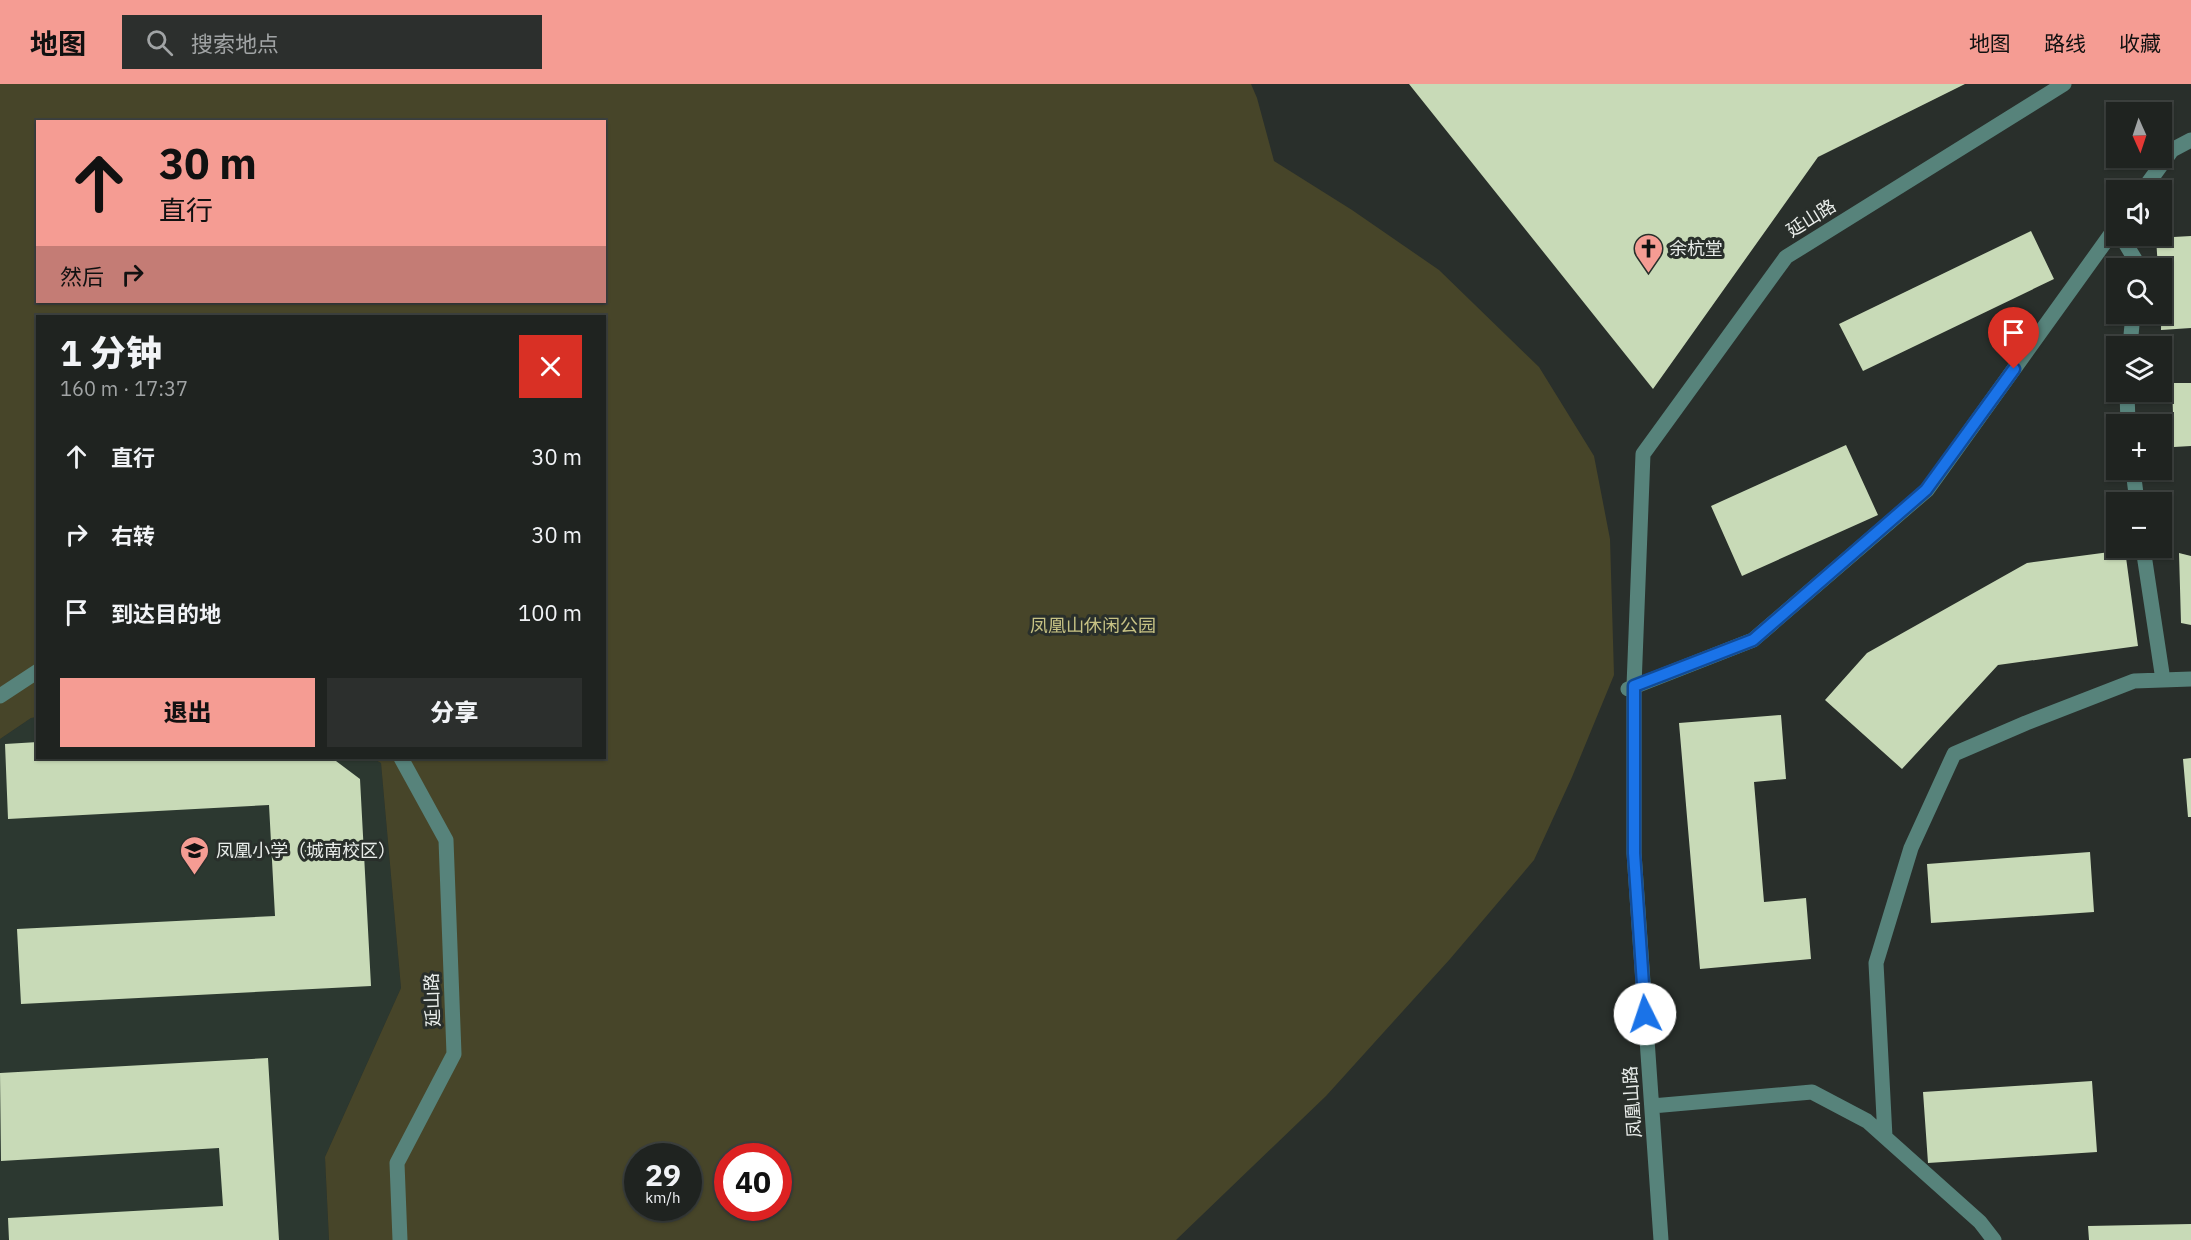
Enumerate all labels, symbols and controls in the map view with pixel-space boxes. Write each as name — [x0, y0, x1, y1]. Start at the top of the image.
search box — [122, 15, 542, 69]
text: 地图 — [30, 25, 86, 62]
icon: search — [143, 26, 176, 59]
text: 搜索地点 — [191, 29, 279, 58]
text: 地图 — [1969, 29, 2011, 57]
text: 路线 — [2044, 29, 2086, 57]
text: 收藏 — [2119, 29, 2161, 57]
north arrow — [2106, 102, 2172, 168]
map controls — [2106, 102, 2172, 558]
text: 30 m — [159, 136, 257, 191]
icon: ahead — [60, 144, 138, 222]
button: sound — [2106, 180, 2172, 246]
text: 直行 — [159, 192, 213, 227]
street label: 延山路 — [1782, 194, 1840, 242]
church icon: 余杭堂 — [1632, 232, 1664, 274]
place label: 余杭堂 — [1669, 237, 1723, 260]
icon: right — [116, 258, 149, 291]
button: search — [2106, 258, 2172, 324]
text: 然后 — [60, 262, 104, 291]
pin — [1988, 307, 2039, 369]
icon: arrive — [1997, 316, 2030, 349]
text: 1 分钟 — [60, 329, 162, 376]
button: close — [519, 335, 582, 398]
button: layers — [2106, 336, 2172, 402]
text: 160 m · 17:37 — [60, 375, 188, 402]
button: + — [2106, 414, 2172, 480]
icon: ahead — [60, 440, 93, 473]
text: 30 m — [531, 442, 582, 471]
text: 直行 — [111, 443, 155, 472]
button: − — [2106, 492, 2172, 558]
icon: right — [60, 518, 93, 551]
text: 30 m — [531, 520, 582, 549]
text: 右转 — [111, 521, 155, 550]
icon: arrive — [60, 596, 93, 629]
text: 100 m — [518, 598, 582, 627]
text: 到达目的地 — [111, 599, 221, 628]
park label: 凤凰山休闲公园 — [1030, 614, 1156, 637]
button: 退出 — [60, 678, 315, 747]
button: 分享 — [327, 678, 582, 747]
school or university icon: 凤凰小学（城南校区） — [179, 834, 211, 876]
place label: 凤凰小学（城南校区） — [216, 839, 396, 862]
street label: 延山路 — [420, 973, 444, 1027]
position arrow — [1613, 982, 1677, 1046]
street label: 凤凰山路 — [1618, 1065, 1646, 1139]
speed limit sign: 40 — [714, 1143, 792, 1221]
text: 29 — [645, 1155, 681, 1194]
text: km/h — [645, 1188, 681, 1207]

